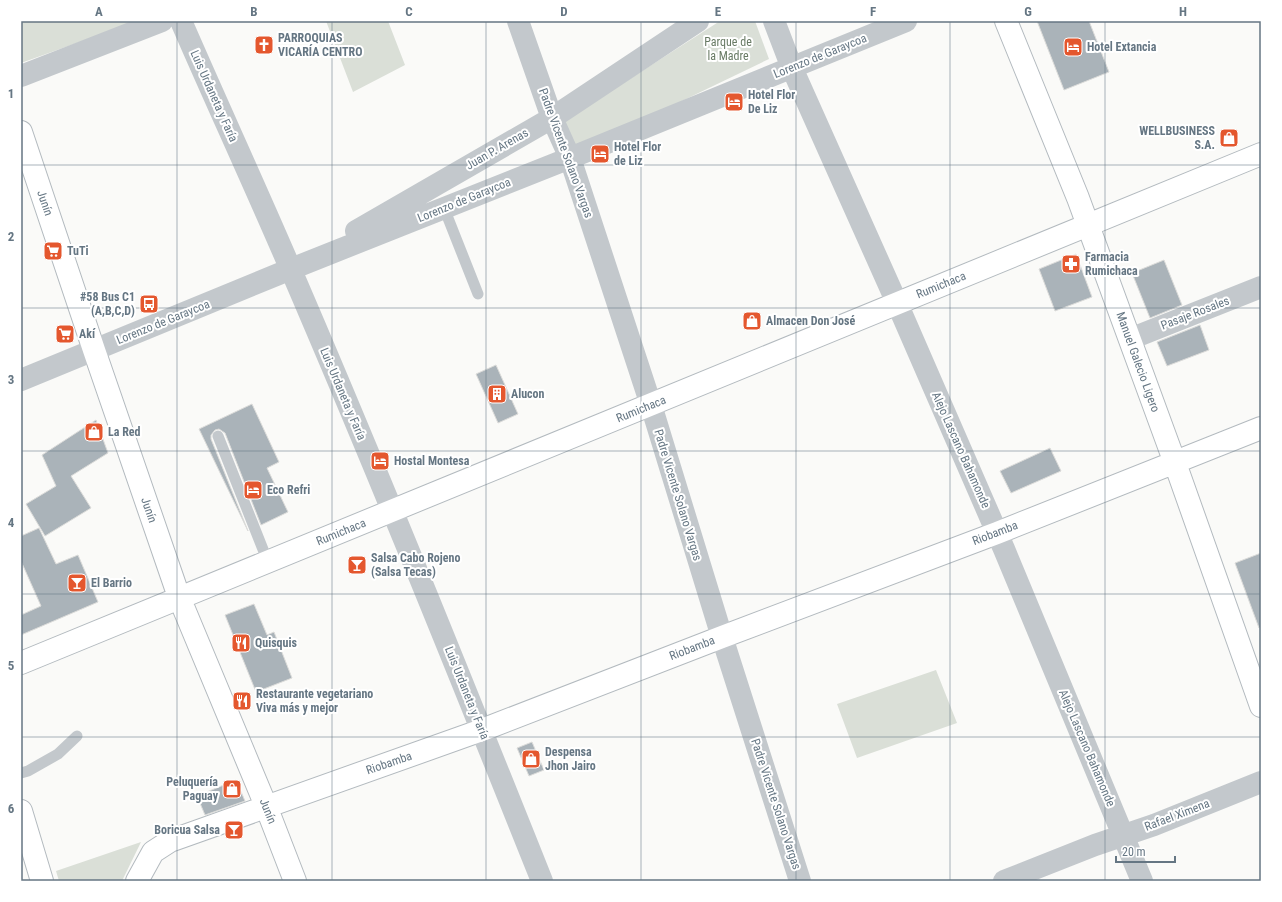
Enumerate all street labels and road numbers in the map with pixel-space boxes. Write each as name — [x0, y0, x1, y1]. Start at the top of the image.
street label: Lorenzo de Garaycoa — [771, 31, 869, 81]
street label: Luis Urdaneta y Faría — [187, 48, 241, 144]
street label: Padre Vicente Solano Vargas — [536, 86, 596, 220]
street label: Juan P. Arenas — [463, 126, 531, 172]
street label: Lorenzo de Garaycoa — [415, 175, 513, 225]
street label: Junín — [34, 188, 56, 218]
street label: Rumichaca — [914, 269, 968, 301]
street label: Pasaje Rosales — [1159, 294, 1231, 332]
street label: Lorenzo de Garaycoa — [114, 297, 212, 347]
street label: Manuel Galecio Ligero — [1113, 310, 1163, 414]
street label: Luis Urdaneta y Faría — [317, 346, 369, 443]
street label: Alejo Lascano Bahamonde — [929, 390, 993, 511]
street label: Rumichaca — [614, 393, 668, 425]
street label: Padre Vicente Solano Vargas — [651, 428, 705, 562]
street label: Junín — [138, 495, 160, 525]
street label: Rumichaca — [314, 516, 368, 548]
street label: Riobamba — [970, 518, 1020, 548]
street label: Riobamba — [667, 633, 717, 663]
street label: Luis Urdaneta y Faría — [442, 644, 492, 742]
street label: Alejo Lascano Bahamonde — [1056, 687, 1118, 809]
street label: Padre Vicente Solano Vargas — [748, 737, 804, 871]
street label: Riobamba — [364, 749, 414, 777]
street label: Junín — [257, 796, 279, 826]
street label: Rafael Ximena — [1143, 796, 1212, 834]

